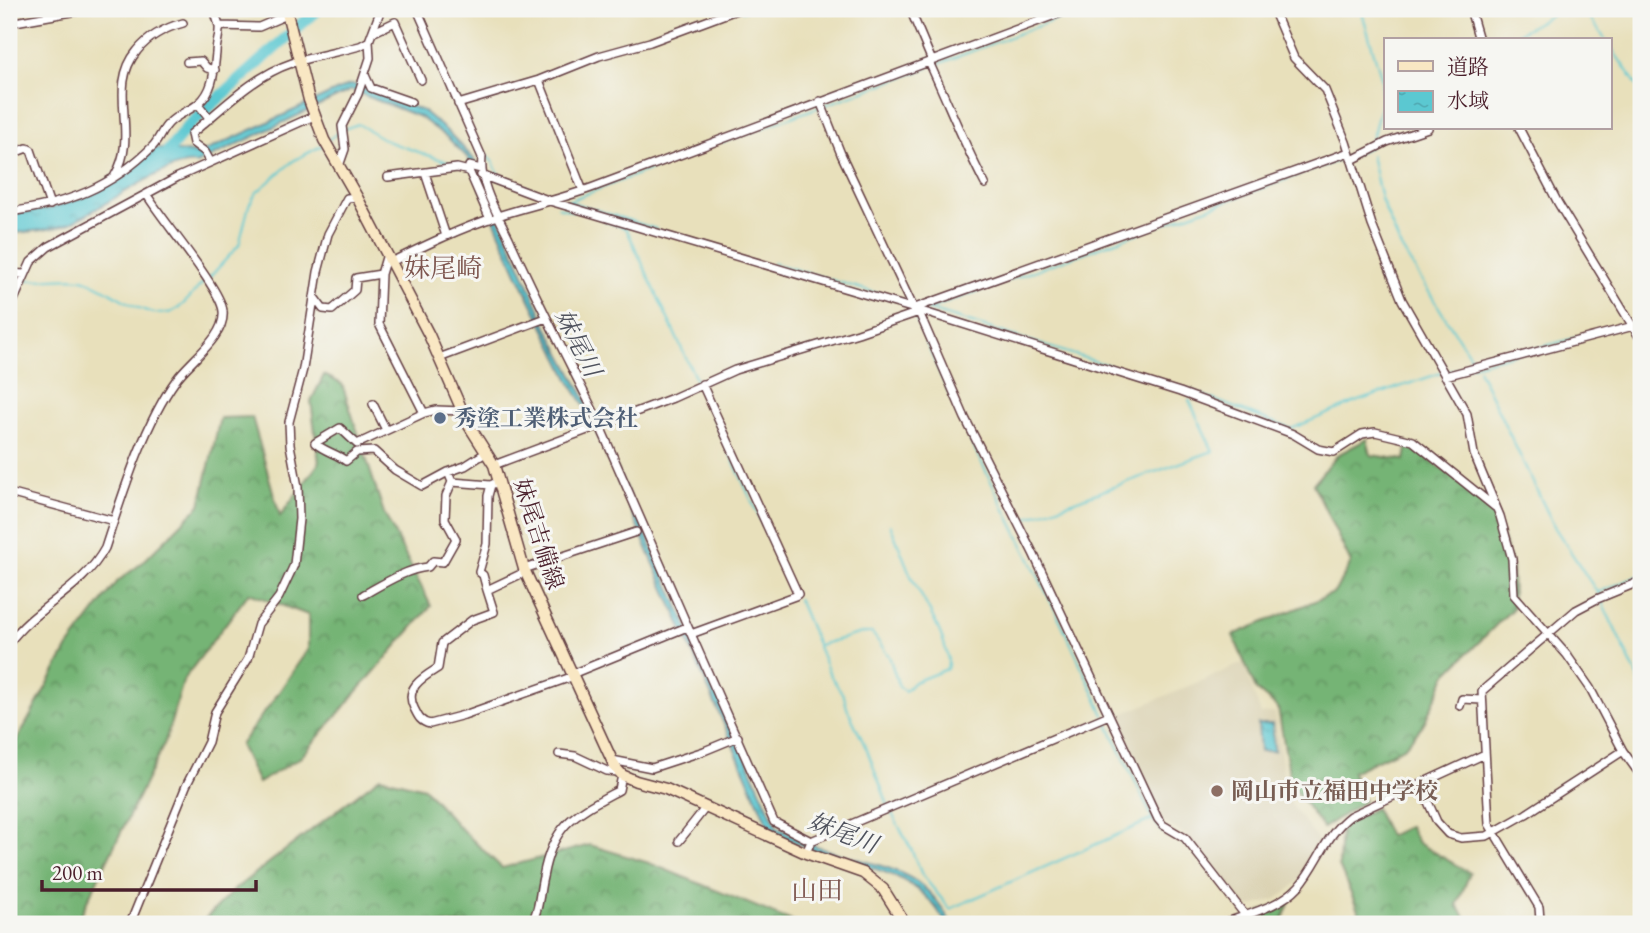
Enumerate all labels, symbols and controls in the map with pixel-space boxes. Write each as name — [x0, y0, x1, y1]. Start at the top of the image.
legend — [1384, 38, 1612, 130]
text: 道路 — [1447, 53, 1489, 80]
text: 水域 — [1447, 87, 1489, 114]
district label: 妹尾崎 — [404, 251, 482, 285]
water label: 妹尾川 — [548, 304, 610, 385]
place label: 秀塗工業株式会社 — [454, 403, 638, 433]
marker: 秀塗工業株式会社 — [432, 410, 448, 426]
street label: 妹尾吉備線 — [507, 475, 571, 593]
place label: 岡山市立福田中学校 — [1231, 776, 1438, 806]
marker: 岡山市立福田中学校 — [1209, 783, 1225, 799]
water label: 妹尾川 — [804, 805, 885, 861]
scale bar — [42, 849, 256, 893]
text: 200 m — [52, 859, 103, 886]
district label: 山田 — [791, 873, 843, 907]

